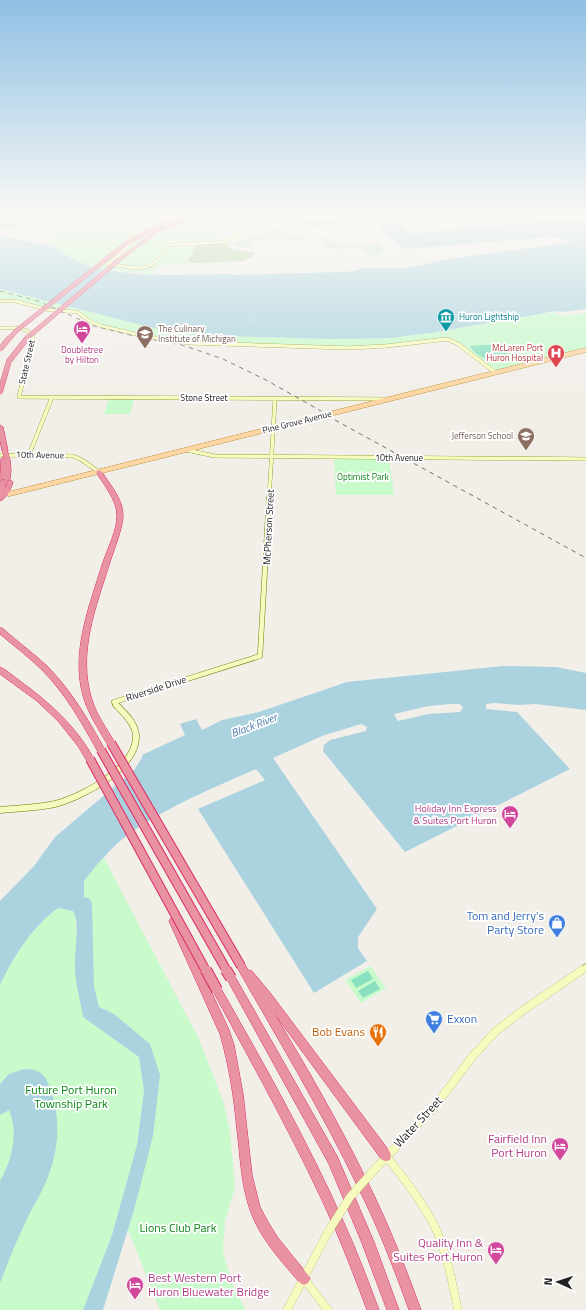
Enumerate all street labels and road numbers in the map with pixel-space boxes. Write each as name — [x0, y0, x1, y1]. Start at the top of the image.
street label: State Street — [15, 338, 38, 385]
street label: Stone Street — [180, 391, 228, 404]
street label: Pine Grove Avenue — [261, 407, 333, 436]
street label: 10th Avenue — [16, 448, 65, 461]
street label: 10th Avenue — [375, 451, 424, 464]
street label: McPherson Street — [259, 488, 278, 565]
street label: Riverside Drive — [124, 672, 188, 705]
street label: Water Street — [389, 1091, 447, 1152]

